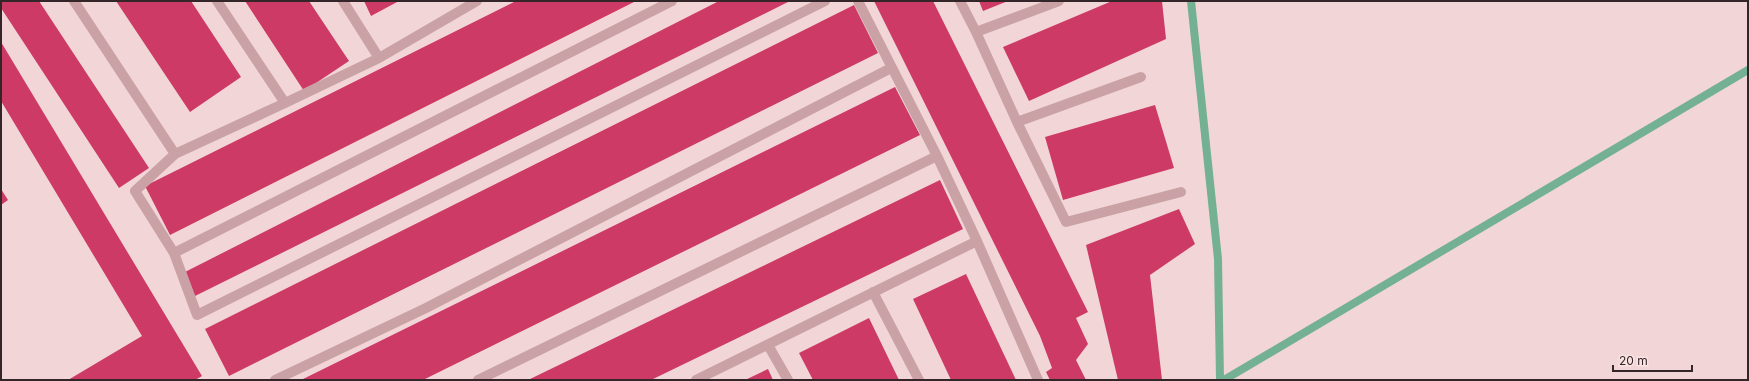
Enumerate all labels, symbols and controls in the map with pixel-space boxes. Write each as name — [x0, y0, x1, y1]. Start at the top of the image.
scale bar — [1613, 347, 1692, 373]
text: 20 m — [1619, 353, 1648, 368]

